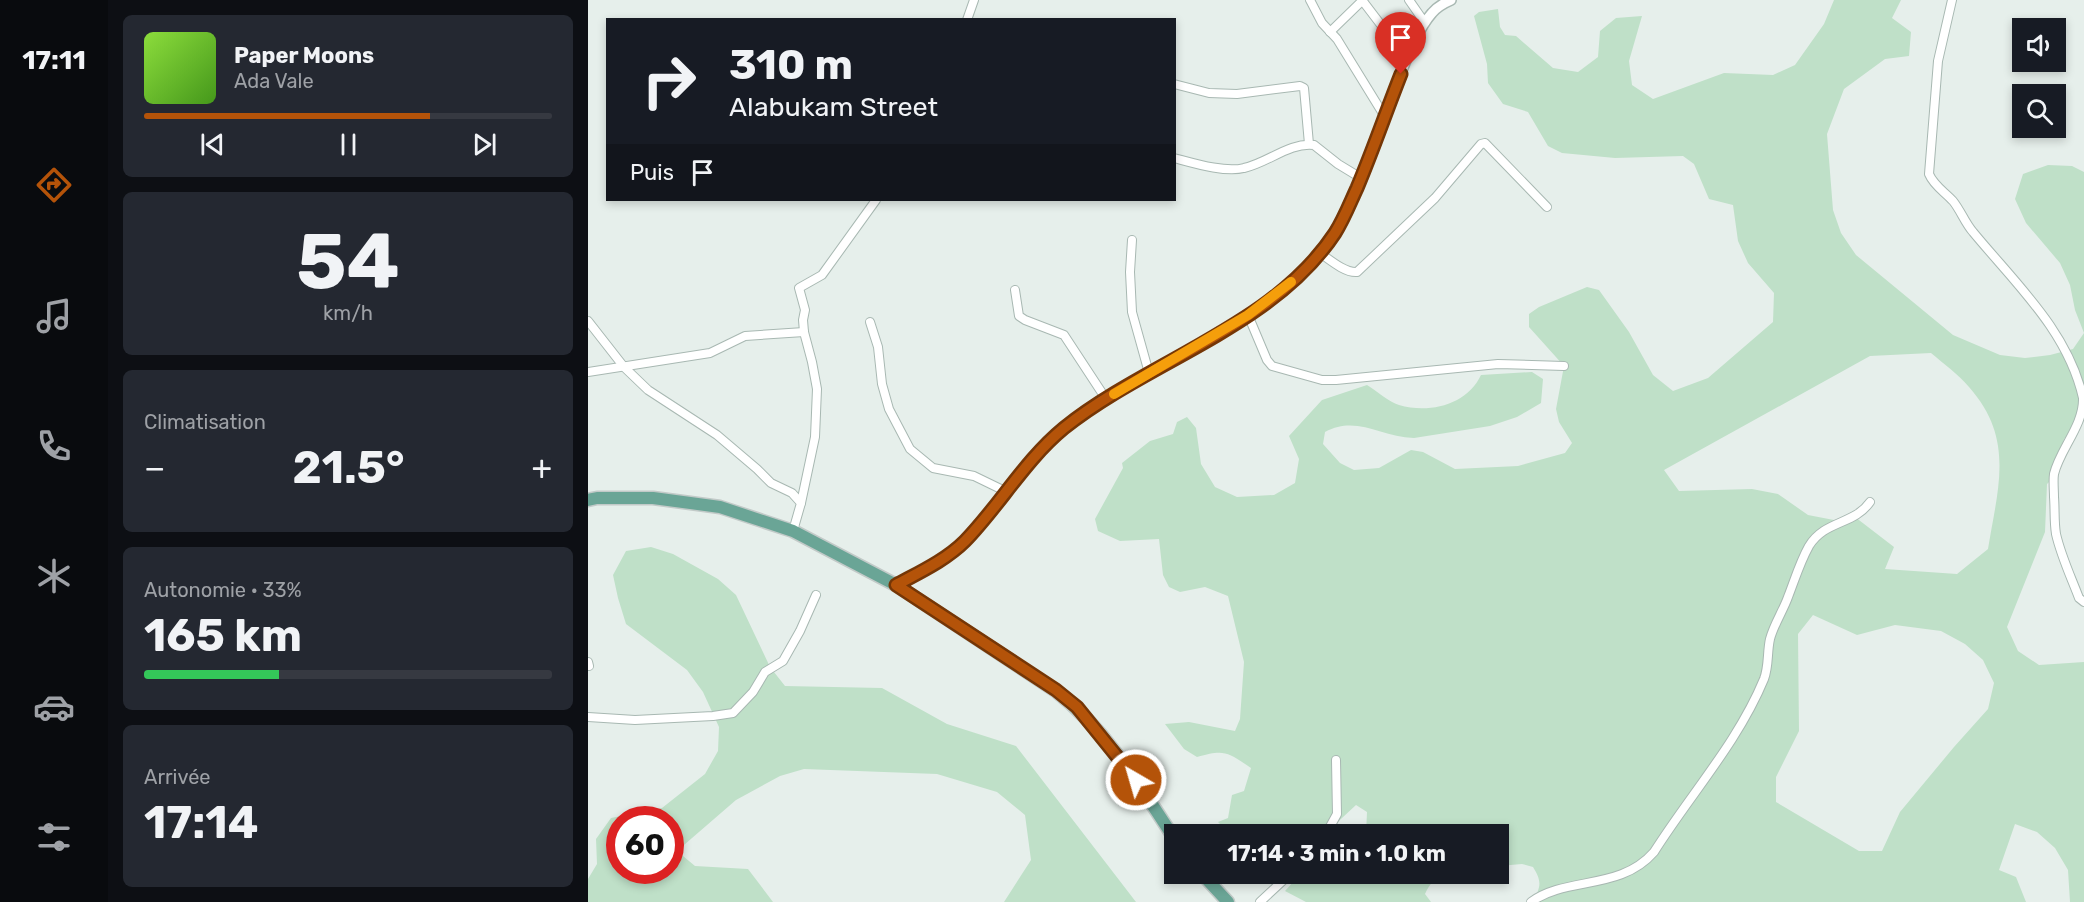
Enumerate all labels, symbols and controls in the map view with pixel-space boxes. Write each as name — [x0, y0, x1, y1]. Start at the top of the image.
pin — [1375, 12, 1426, 74]
map controls — [2012, 18, 2066, 138]
button: sound — [2012, 18, 2066, 72]
icon: arrive — [1384, 21, 1417, 54]
text: 310 m — [729, 40, 853, 90]
text: Paper Moons — [234, 42, 374, 69]
icon: right — [630, 42, 708, 120]
text: 17:11 — [22, 44, 86, 76]
text: Ada Vale — [234, 69, 314, 93]
button: search — [2012, 84, 2066, 138]
text: Alabukam Street — [729, 91, 938, 123]
icon: previous — [196, 128, 229, 161]
icon: pause — [332, 128, 365, 161]
icon: next — [468, 128, 501, 161]
icon: arrive — [686, 156, 719, 189]
text: Puis — [630, 159, 674, 186]
icon: directions — [33, 164, 75, 206]
text: 54 — [296, 215, 400, 308]
icon: music — [33, 295, 75, 337]
text: km/h — [323, 301, 373, 325]
text: Climatisation — [144, 410, 266, 434]
icon: phone — [33, 425, 75, 467]
text: 21.5° — [292, 441, 404, 494]
text: − — [144, 448, 165, 487]
text: + — [531, 448, 552, 487]
icon: climate — [33, 555, 75, 597]
text: Autonomie · 33% — [144, 578, 302, 602]
text: 165 km — [144, 609, 302, 662]
icon: car — [33, 686, 75, 728]
position arrow — [1104, 748, 1168, 812]
text: Arrivée — [144, 765, 211, 789]
text: 17:14 — [144, 796, 258, 849]
speed limit sign: 60 — [606, 806, 684, 884]
icon: filters — [33, 816, 75, 858]
text: 17:14 · 3 min · 1.0 km — [1227, 840, 1446, 867]

